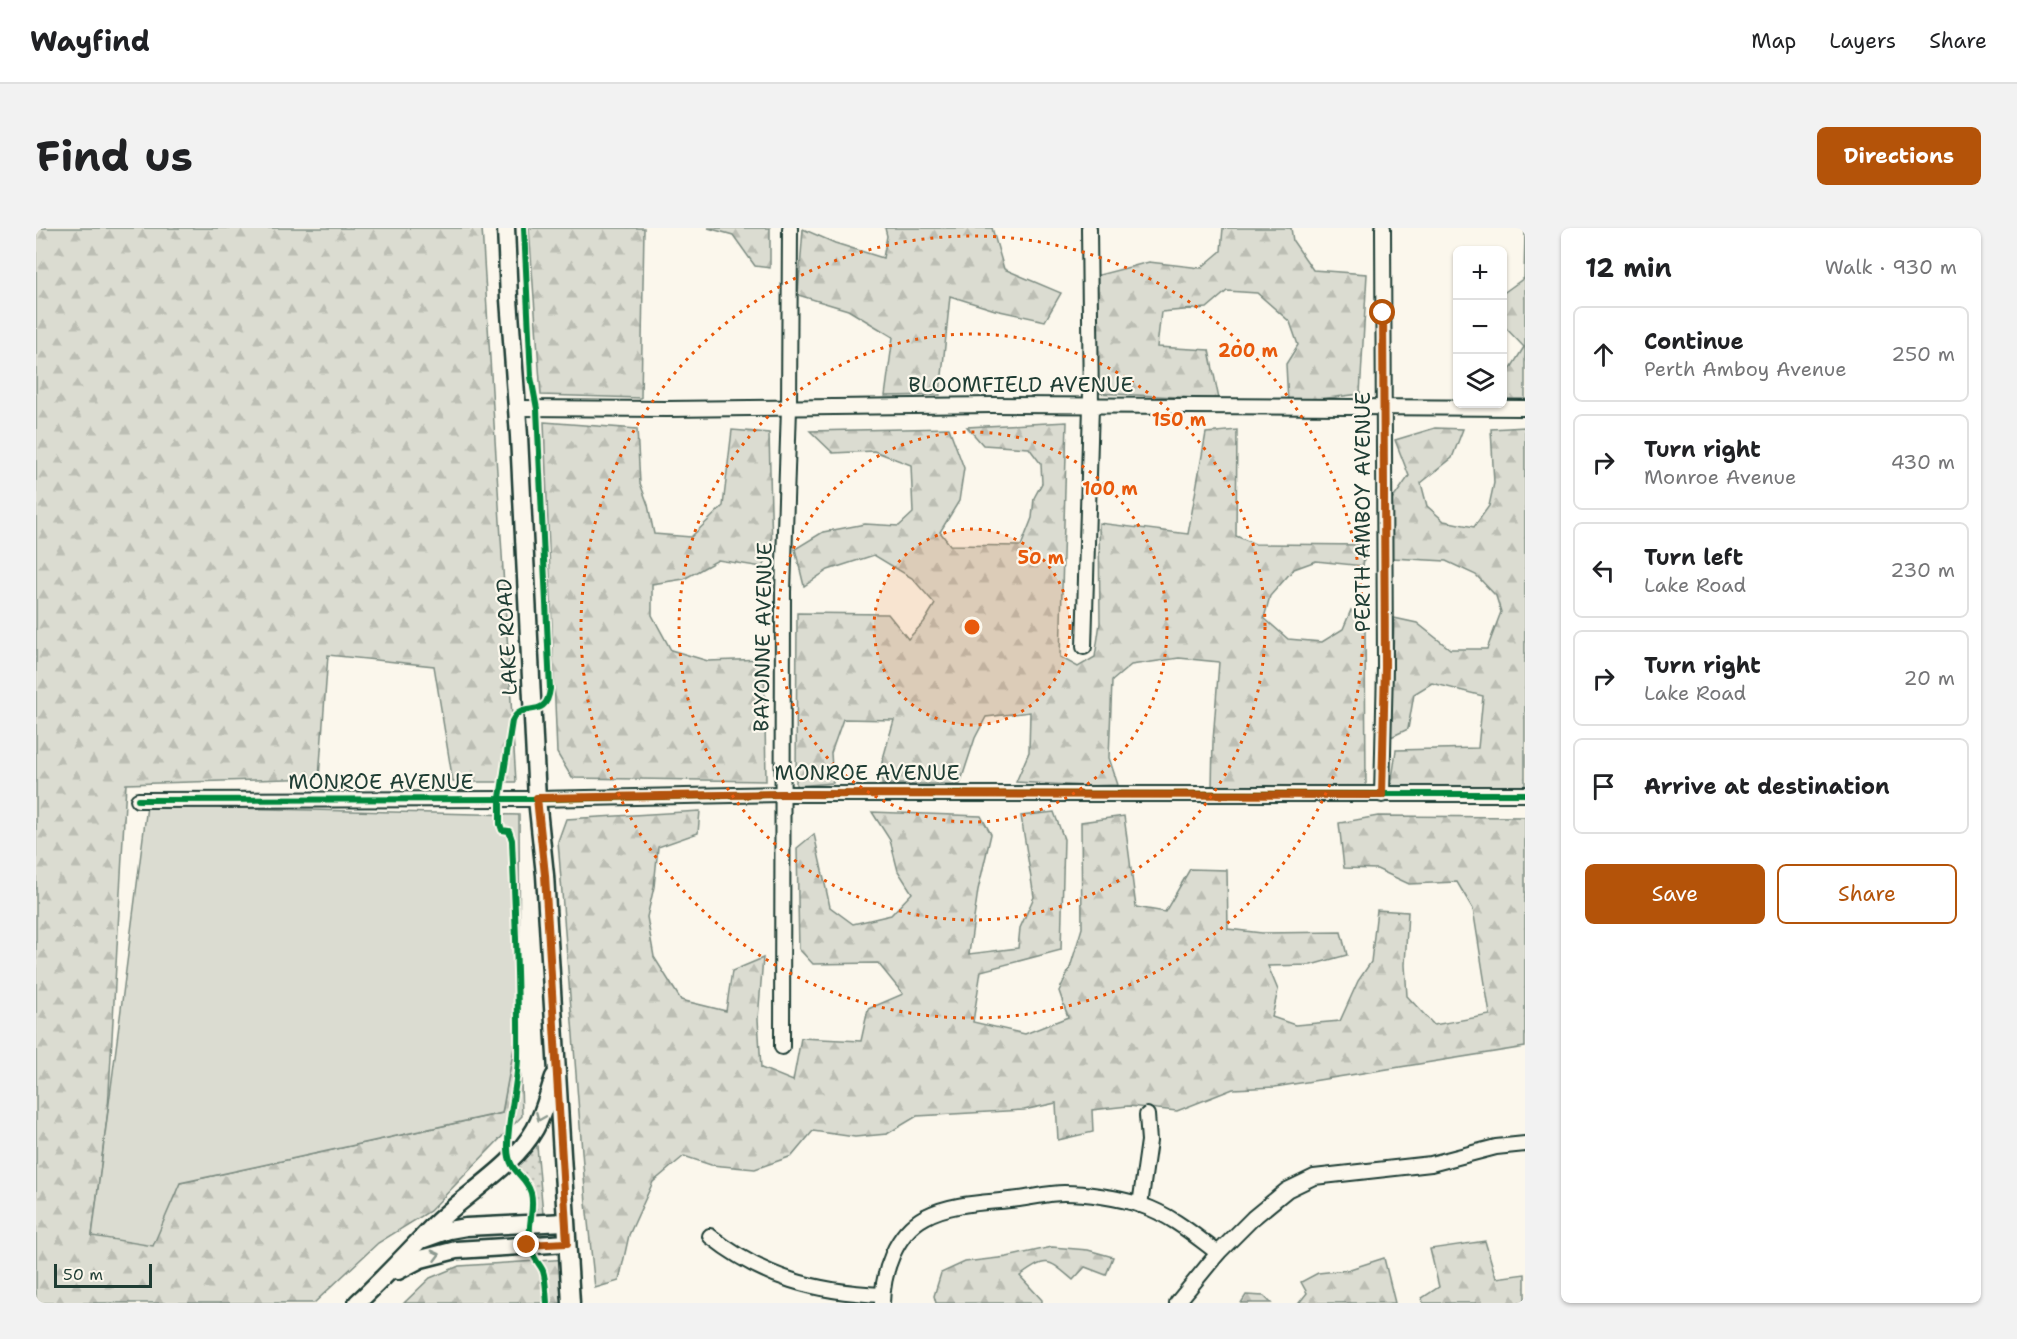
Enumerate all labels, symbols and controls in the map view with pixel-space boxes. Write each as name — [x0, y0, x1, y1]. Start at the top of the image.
text: Wayfind — [30, 22, 150, 60]
text: Map — [1751, 27, 1796, 55]
text: Layers — [1829, 27, 1896, 55]
text: Share — [1929, 27, 1987, 55]
button: Directions — [1817, 127, 1981, 185]
text: Find us — [36, 128, 193, 184]
map controls — [1453, 246, 1507, 408]
button: + — [1453, 246, 1507, 300]
text: 12 min — [1585, 250, 1672, 285]
text: Walk · 930 m — [1825, 254, 1957, 280]
route start — [1369, 299, 1395, 325]
button: − — [1453, 300, 1507, 354]
text: Continue — [1644, 327, 1744, 356]
icon: ahead — [1587, 338, 1620, 371]
text: 200 m — [1218, 339, 1279, 363]
text: 250 m — [1891, 341, 1955, 367]
button: layers — [1453, 354, 1507, 408]
text: Perth Amboy Avenue — [1644, 356, 1847, 382]
street label: BLOOMFIELD AVENUE — [908, 371, 1134, 399]
street label: PERTH AMBOY AVENUE — [1349, 392, 1377, 632]
text: 150 m — [1152, 408, 1207, 432]
text: Turn right — [1644, 435, 1761, 464]
icon: right — [1587, 446, 1620, 479]
text: 430 m — [1891, 449, 1955, 475]
text: Monroe Avenue — [1644, 464, 1796, 490]
text: 100 m — [1082, 477, 1138, 501]
street label: BAYONNE AVENUE — [747, 542, 779, 732]
text: Turn left — [1644, 543, 1743, 572]
text: 50 m — [1018, 546, 1065, 570]
icon: left — [1587, 554, 1620, 587]
text: 230 m — [1890, 557, 1955, 583]
text: Lake Road — [1644, 572, 1746, 598]
street label: LAKE ROAD — [490, 578, 524, 696]
centre of rings — [962, 617, 982, 637]
text: Turn right — [1644, 651, 1761, 680]
icon: right — [1587, 662, 1620, 695]
text: 20 m — [1904, 665, 1955, 691]
text: Lake Road — [1644, 680, 1746, 706]
street label: MONROE AVENUE — [774, 759, 960, 787]
street label: MONROE AVENUE — [288, 768, 474, 796]
icon: arrive — [1587, 770, 1620, 803]
text: Arrive at destination — [1644, 772, 1890, 801]
button: Save — [1585, 864, 1765, 924]
button: Share — [1777, 864, 1957, 924]
one-way arrow — [535, 1111, 547, 1122]
route end — [513, 1231, 539, 1257]
one-way arrow — [431, 1249, 441, 1262]
scale bar — [54, 1261, 152, 1288]
text: 50 m — [63, 1264, 103, 1285]

